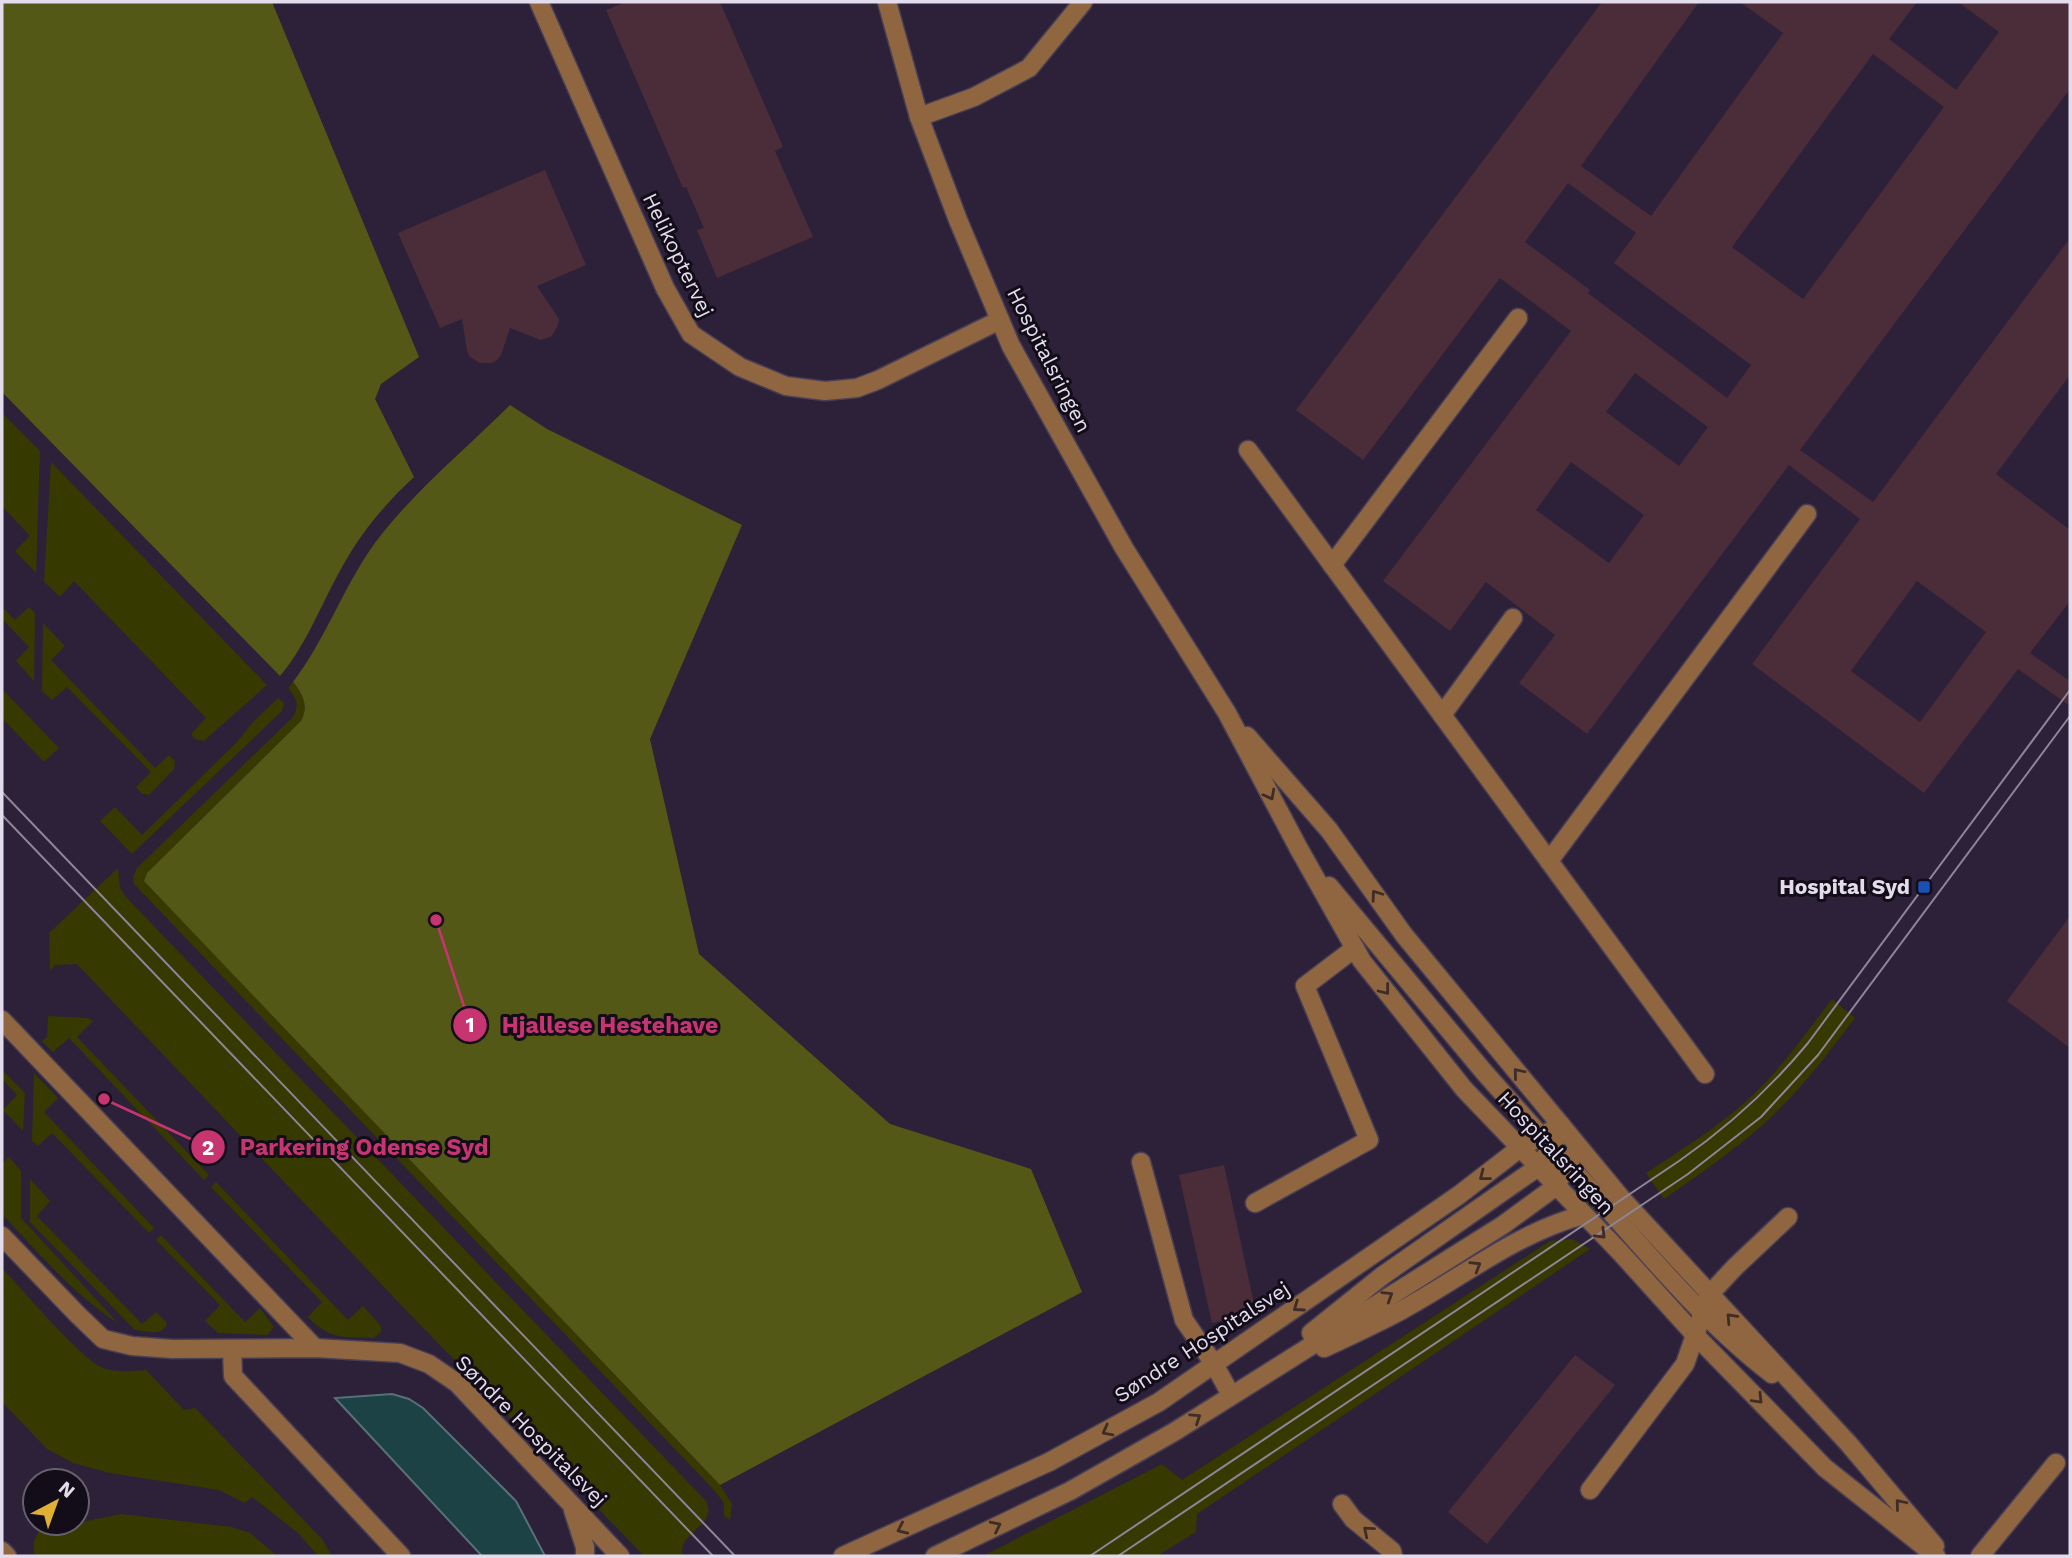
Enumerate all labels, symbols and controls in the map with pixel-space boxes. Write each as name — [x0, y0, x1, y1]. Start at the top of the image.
street label: Helikoptervej — [638, 189, 719, 321]
street label: Hospitalsringen — [1002, 283, 1097, 436]
one-way arrow — [1262, 788, 1275, 800]
place label: Hospital Syd — [1779, 874, 1910, 899]
marker: Hospital Syd — [1916, 879, 1932, 895]
one-way arrow — [1371, 890, 1384, 903]
one-way arrow — [1377, 983, 1390, 995]
callout: Hjallese Hestehave — [453, 1003, 733, 1047]
text: 1 — [465, 1012, 475, 1037]
text: Hjallese Hestehave — [502, 1012, 718, 1039]
one-way arrow — [1514, 1068, 1526, 1081]
street label: Hospitalsringen — [1493, 1086, 1620, 1219]
callout: Parkering Odense Syd — [190, 1125, 502, 1169]
text: Parkering Odense Syd — [240, 1134, 488, 1161]
text: 2 — [202, 1135, 214, 1160]
one-way arrow — [1479, 1167, 1491, 1180]
one-way arrow — [1593, 1225, 1606, 1238]
one-way arrow — [1469, 1261, 1482, 1274]
street label: Søndre Hospitalsvej — [1109, 1276, 1294, 1408]
one-way arrow — [1381, 1292, 1394, 1305]
one-way arrow — [1293, 1299, 1306, 1311]
one-way arrow — [1726, 1313, 1739, 1326]
street label: Søndre Hospitalsvej — [450, 1350, 612, 1512]
one-way arrow — [1749, 1391, 1762, 1404]
one-way arrow — [1188, 1413, 1201, 1426]
one-way arrow — [1102, 1422, 1114, 1436]
north arrow — [21, 1467, 91, 1537]
text: N — [54, 1476, 80, 1503]
one-way arrow — [1896, 1500, 1908, 1513]
one-way arrow — [897, 1521, 909, 1535]
one-way arrow — [989, 1521, 1001, 1535]
one-way arrow — [1363, 1526, 1375, 1539]

